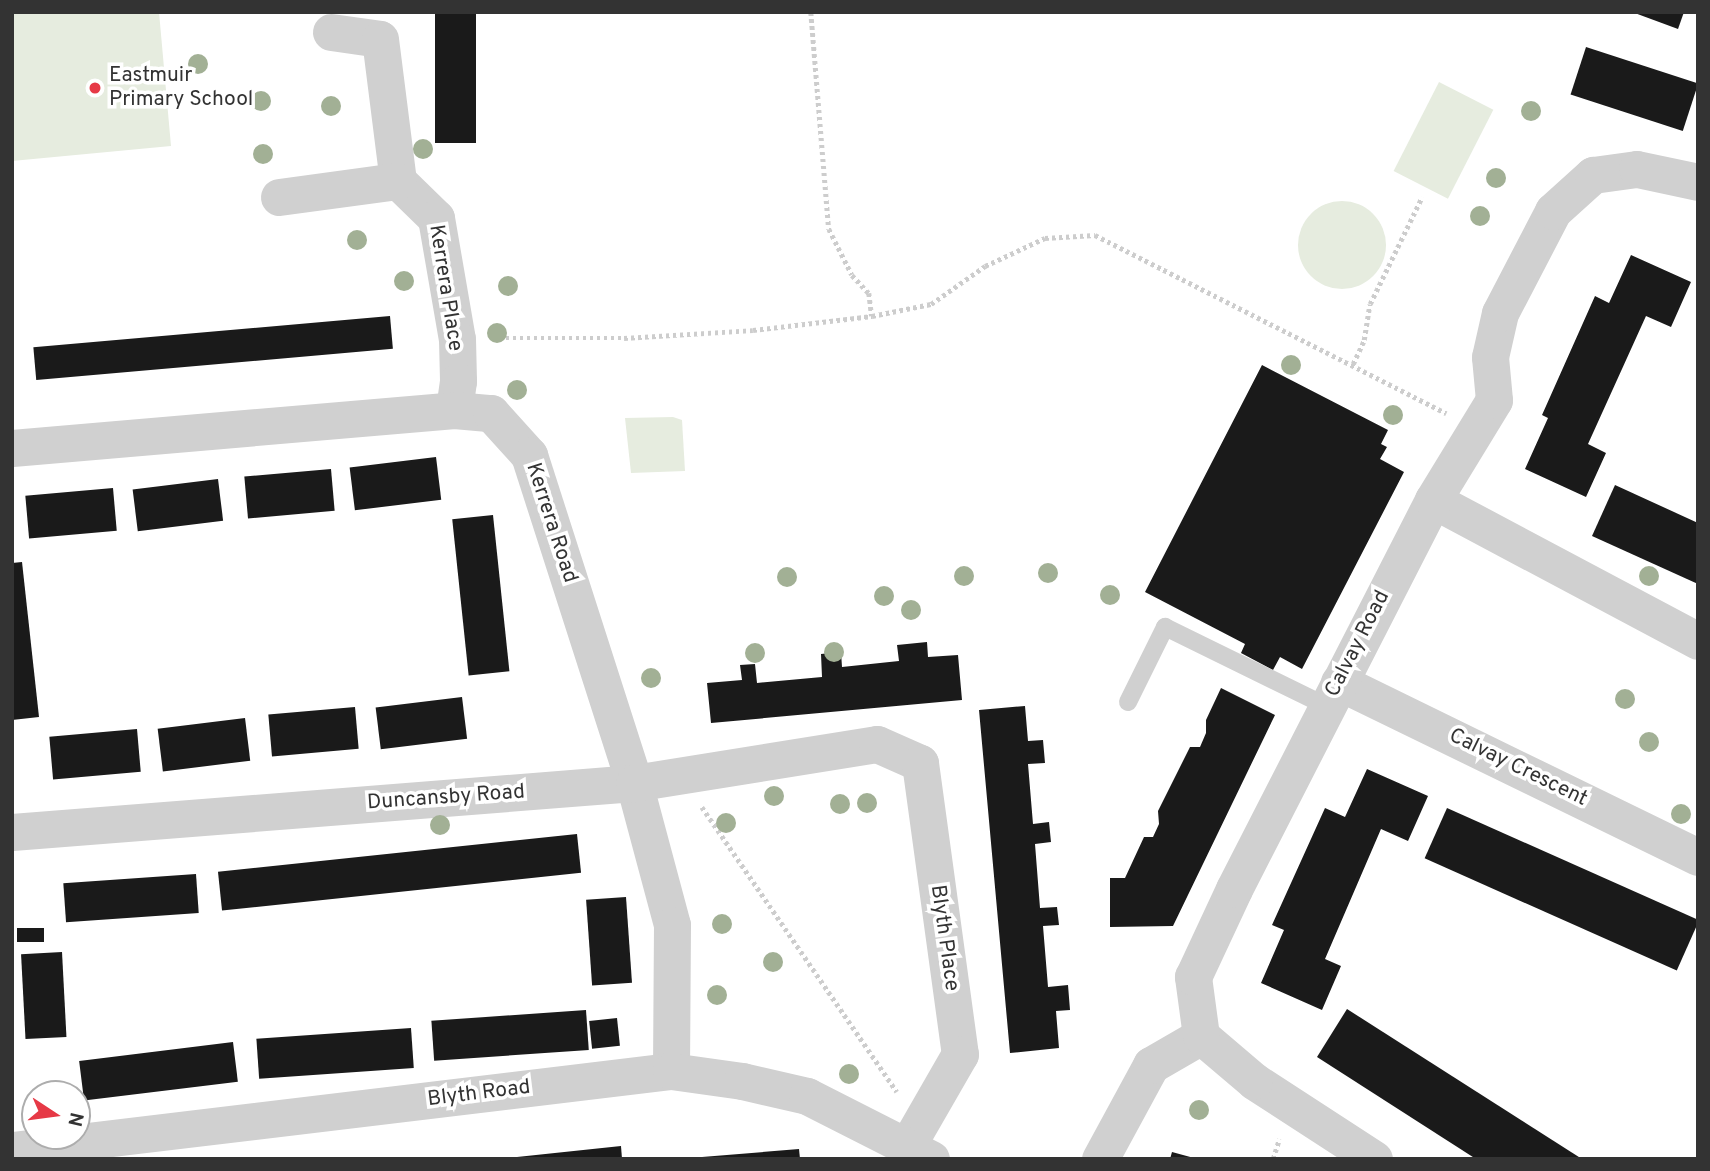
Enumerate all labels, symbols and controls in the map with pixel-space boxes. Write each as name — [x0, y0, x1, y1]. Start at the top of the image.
place label: Eastmuir Primary School — [109, 63, 253, 113]
marker: Eastmuir Primary School — [87, 80, 103, 96]
street label: Kerrera Place — [423, 223, 467, 353]
street label: Kerrera Road — [520, 460, 582, 586]
street label: Calvay Road — [1320, 587, 1396, 701]
street label: Calvay Crescent — [1445, 724, 1591, 812]
street label: Duncansby Road — [366, 780, 526, 816]
street label: Blyth Place — [924, 883, 964, 993]
street label: Blyth Road — [426, 1075, 532, 1113]
north arrow — [21, 1080, 91, 1150]
text: N — [61, 1110, 88, 1129]

